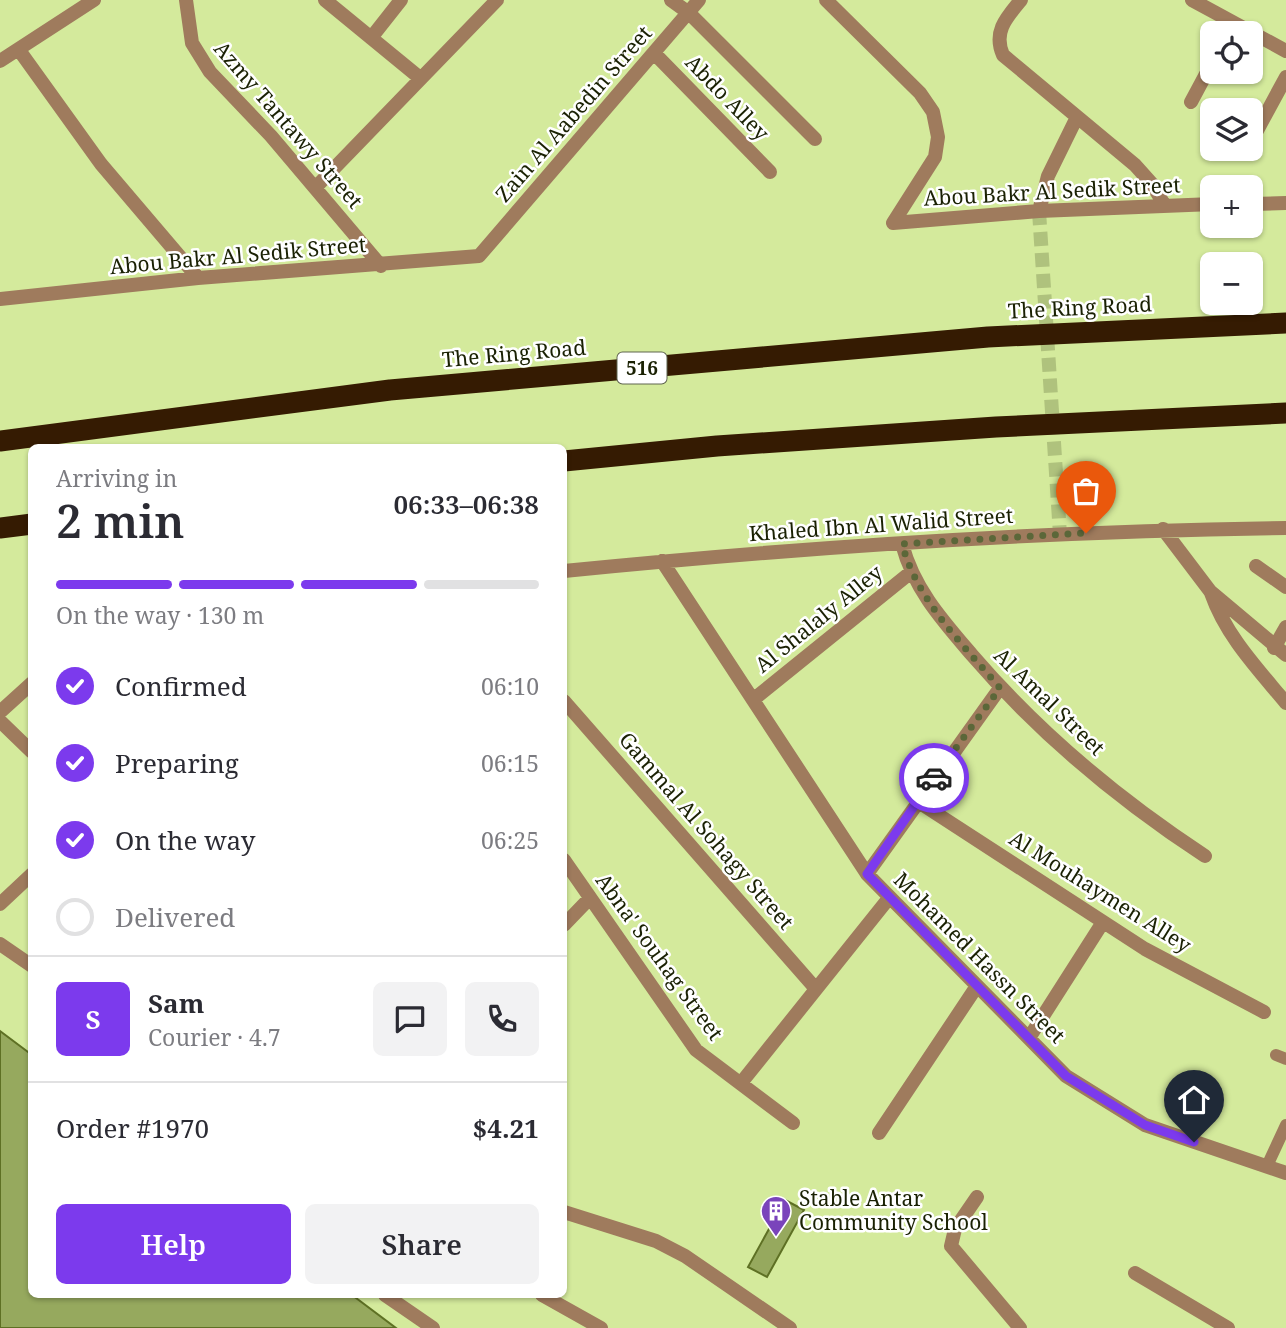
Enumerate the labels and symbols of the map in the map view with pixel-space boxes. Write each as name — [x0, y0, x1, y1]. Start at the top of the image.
street label: Zain Al Aabedin Street — [489, 19, 658, 207]
street label: Azmy Tantawy Street — [208, 35, 369, 214]
street label: Abdo Alley — [680, 48, 776, 146]
street label: Abou Bakr Al Sedik Street — [923, 170, 1181, 212]
street label: Abou Bakr Al Sedik Street — [109, 230, 367, 280]
street label: The Ring Road — [1007, 289, 1153, 325]
street label: The Ring Road — [441, 333, 587, 373]
road number: 516 — [618, 352, 666, 384]
pin — [1056, 461, 1116, 533]
street label: Khaled Ibn Al Walid Street — [748, 501, 1014, 547]
street label: Al Shalaly Alley — [749, 558, 888, 678]
street label: Al Amal Street — [988, 641, 1111, 761]
street label: Gammal Al Sohagy Street — [613, 726, 800, 935]
courier — [899, 743, 969, 813]
street label: Al Mouhaymen Alley — [1004, 824, 1197, 959]
street label: Mohamed Hassn Street — [888, 866, 1071, 1049]
street label: Abna' Souhag Street — [590, 867, 730, 1045]
pin — [1164, 1070, 1224, 1142]
place label: Stable Antar Community School — [799, 1184, 988, 1236]
building icon: Stable Antar Community School — [759, 1194, 793, 1238]

